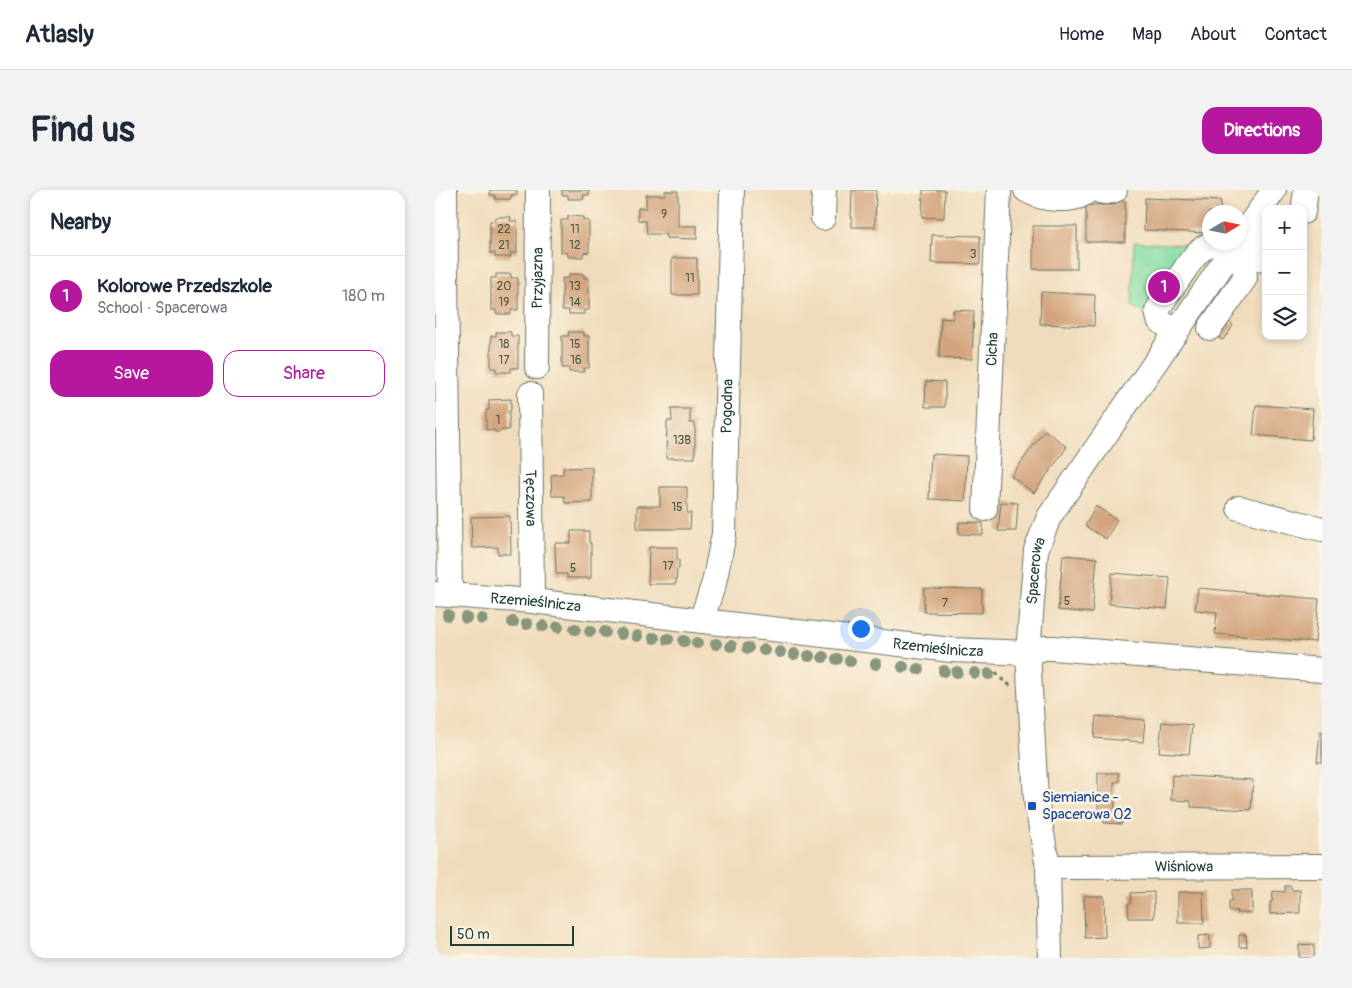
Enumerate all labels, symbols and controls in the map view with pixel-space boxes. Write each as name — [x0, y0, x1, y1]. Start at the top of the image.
text: Atlasly — [25, 20, 94, 49]
text: Home — [1059, 23, 1104, 46]
text: Map — [1132, 23, 1162, 46]
text: About — [1190, 23, 1236, 46]
text: Contact — [1264, 23, 1327, 46]
button: Directions — [1202, 107, 1322, 154]
text: Find us — [30, 108, 135, 152]
north arrow — [1202, 205, 1247, 250]
map controls — [1262, 205, 1307, 340]
button: + — [1262, 205, 1307, 250]
house number: 9 — [661, 207, 667, 222]
text: Nearby — [50, 209, 111, 236]
house number: 22 — [497, 222, 511, 237]
house number: 11 — [570, 222, 580, 237]
house number: 21 — [498, 238, 510, 253]
house number: 12 — [569, 238, 581, 253]
street label: Przyjazna — [528, 247, 547, 309]
house number: 3 — [970, 247, 977, 262]
button: − — [1262, 250, 1307, 295]
pin: 1 — [1148, 268, 1180, 306]
house number: 11 — [685, 271, 695, 286]
text: Kolorowe Przedszkole — [97, 274, 272, 298]
house number: 20 — [497, 279, 511, 294]
house number: 13 — [569, 279, 581, 294]
text: 1 — [63, 286, 69, 306]
text: 180 m — [342, 286, 385, 306]
house number: 19 — [499, 295, 509, 310]
house number: 14 — [569, 295, 581, 310]
button: layers — [1262, 295, 1307, 340]
text: School · Spacerowa — [97, 298, 227, 318]
street label: Cicha — [982, 332, 1002, 366]
house number: 18 — [499, 337, 509, 352]
house number: 15 — [569, 337, 581, 352]
button: Save — [50, 350, 213, 397]
button: Share — [223, 350, 385, 397]
house number: 17 — [498, 353, 510, 368]
house number: 16 — [570, 353, 582, 368]
street label: Pogodna — [717, 379, 737, 434]
house number: 1 — [496, 413, 500, 428]
house number: 13B — [673, 433, 691, 448]
street label: Tęczowa — [521, 469, 541, 527]
house number: 15 — [671, 500, 683, 515]
street label: Spacerowa — [1022, 534, 1050, 605]
house number: 17 — [662, 559, 674, 574]
house number: 5 — [570, 561, 576, 576]
street label: Rzemieślnicza — [490, 589, 582, 616]
house number: 5 — [1064, 594, 1070, 609]
house number: 7 — [942, 596, 949, 611]
your location — [848, 616, 874, 642]
street label: Rzemieślnicza — [892, 634, 984, 661]
place label: Siemianice - Spacerowa 02 — [1042, 788, 1132, 824]
marker: Siemianice - Spacerowa 02 — [1026, 800, 1038, 812]
street label: Wiśniowa — [1155, 857, 1213, 876]
scale bar — [450, 923, 574, 946]
text: 50 m — [457, 926, 490, 943]

